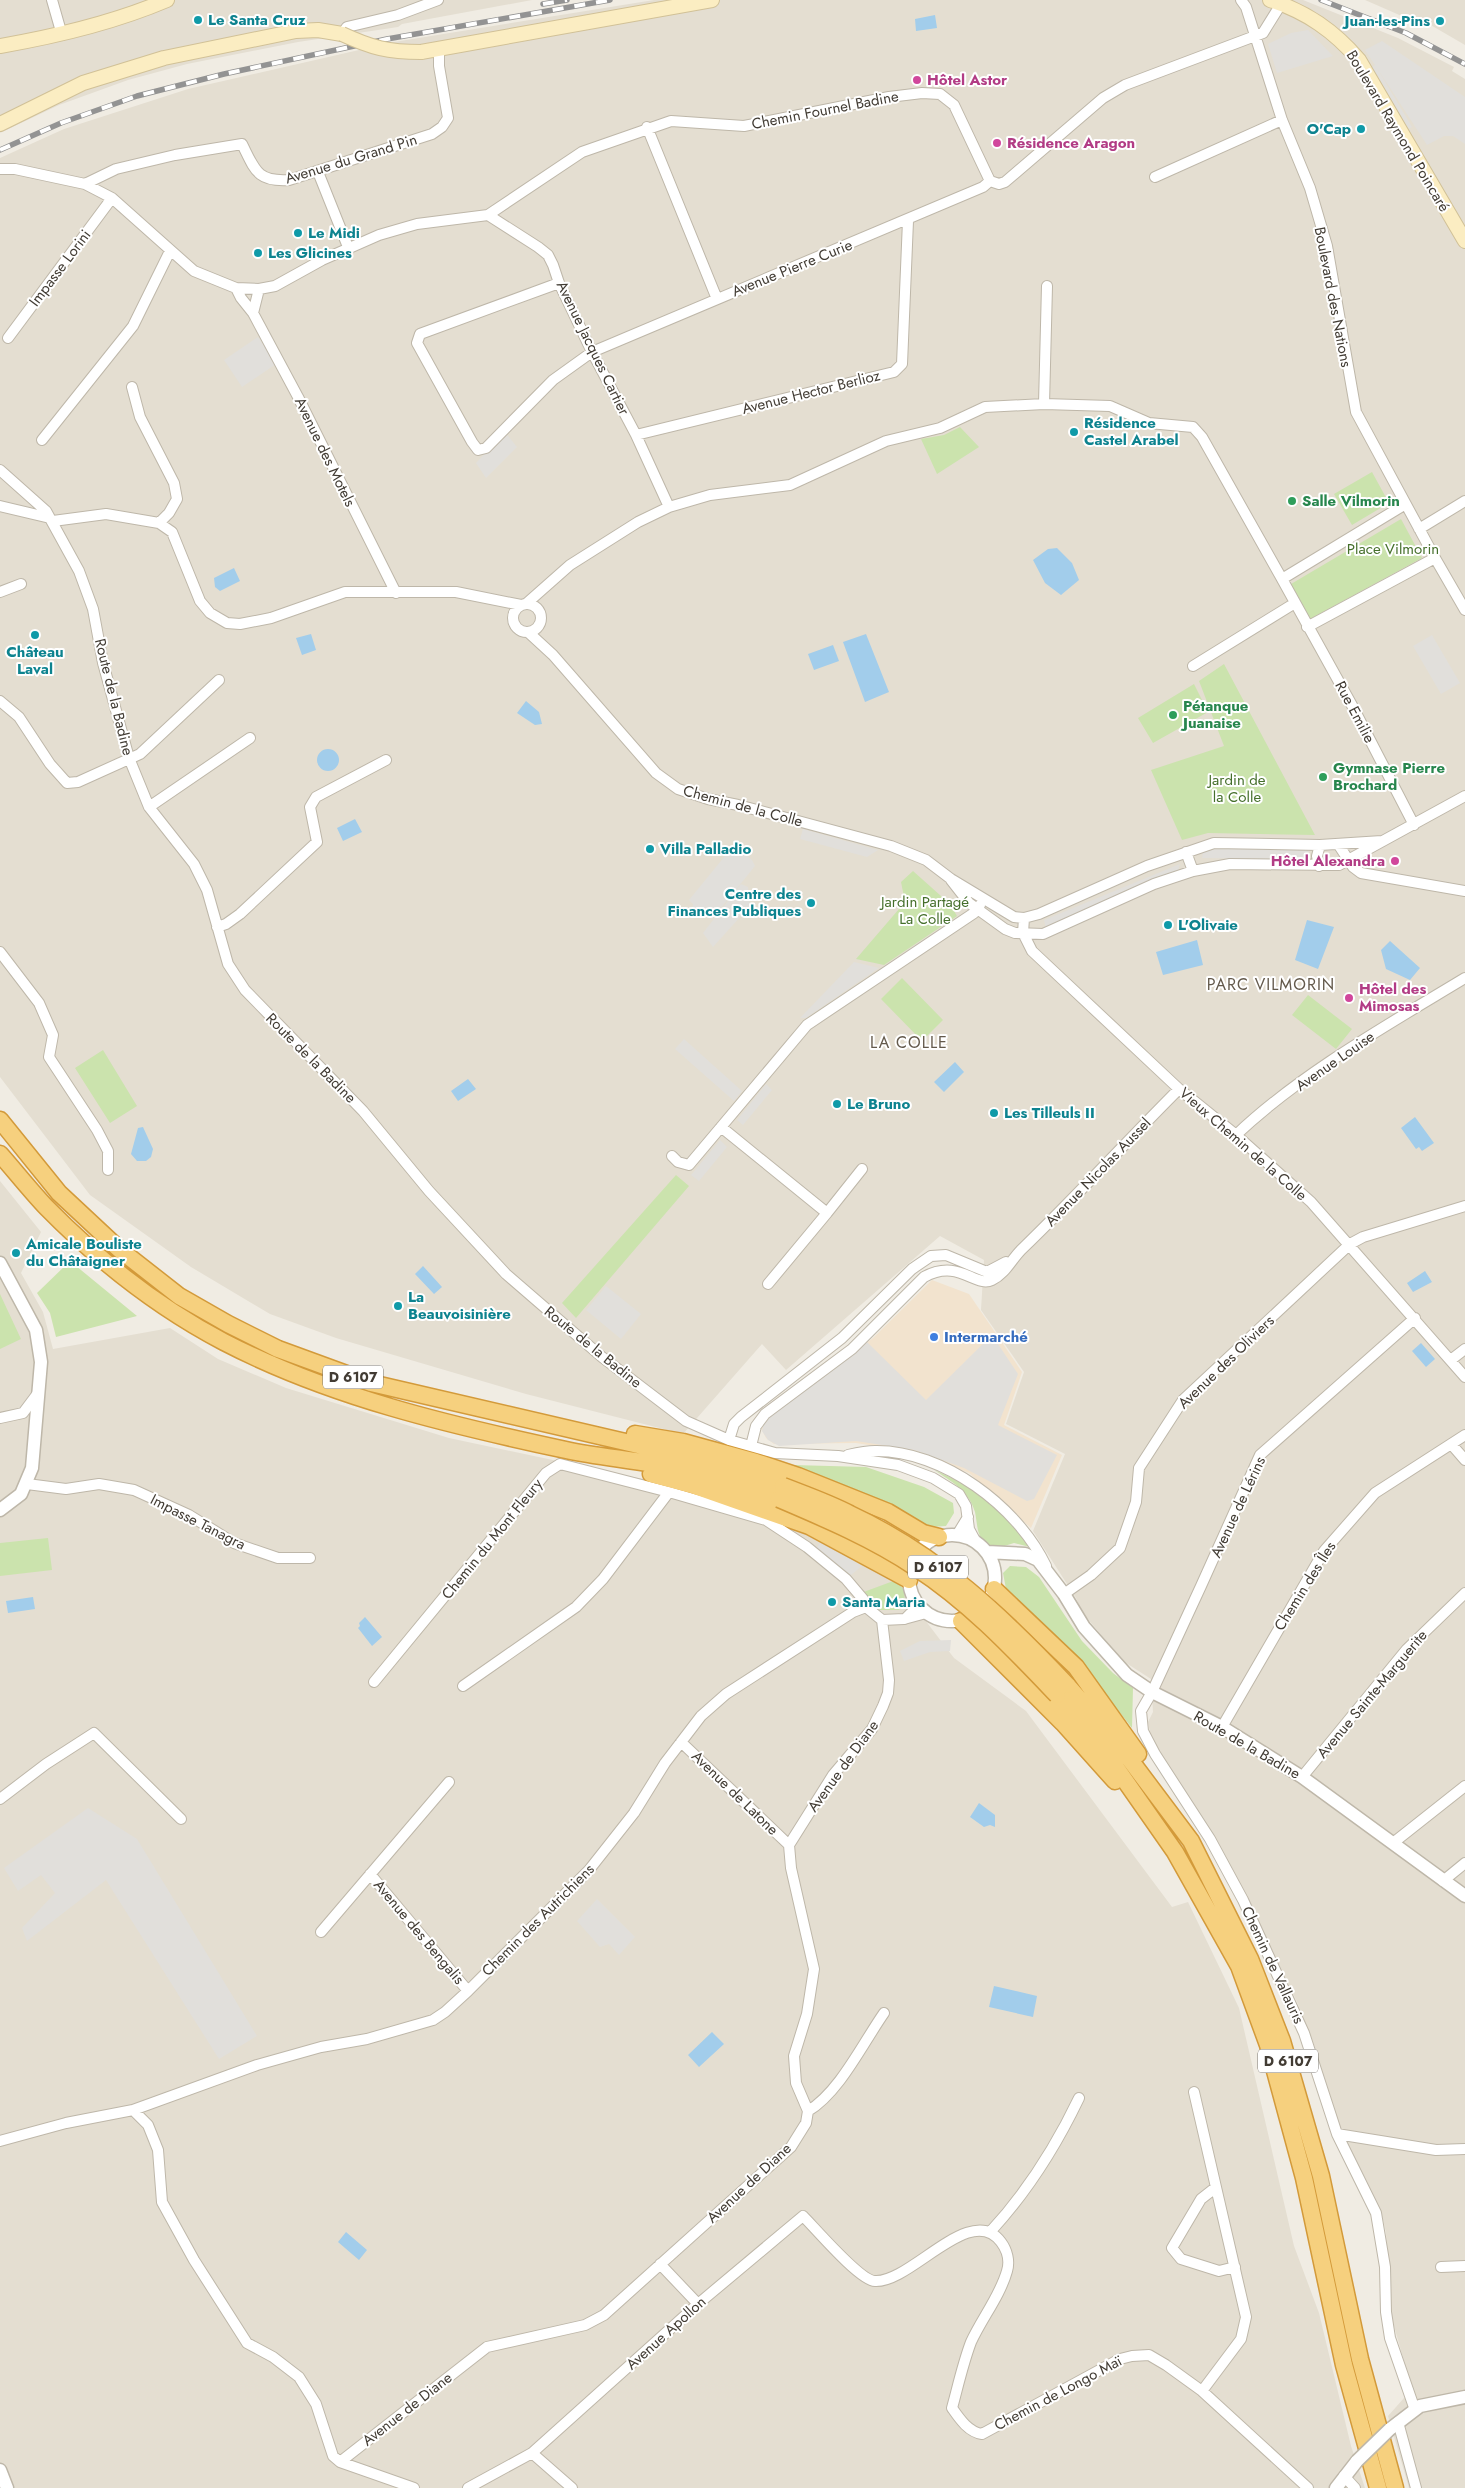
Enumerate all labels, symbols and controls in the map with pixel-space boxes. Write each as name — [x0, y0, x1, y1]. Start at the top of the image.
place label: Le Santa Cruz — [208, 9, 306, 31]
place label: Juan-les-Pins — [1342, 10, 1430, 32]
marker: Le Santa Cruz — [192, 14, 204, 26]
marker: Juan-les-Pins — [1434, 15, 1446, 27]
street label: Boulevard Raymond Poincaré — [1341, 46, 1455, 216]
place label: Hôtel Astor — [927, 69, 1008, 91]
marker: Hôtel Astor — [911, 74, 923, 86]
street label: Chemin Fournel Badine — [750, 85, 901, 135]
place label: O'Cap — [1307, 118, 1351, 140]
marker: O'Cap — [1355, 123, 1367, 135]
street label: Avenue du Grand Pin — [282, 128, 420, 190]
place label: Résidence Aragon — [1007, 132, 1135, 154]
marker: Résidence Aragon — [991, 137, 1003, 149]
place label: Le Midi — [308, 222, 360, 244]
street label: Impasse Lorini — [24, 225, 96, 311]
street label: Boulevard des Nations — [1309, 225, 1357, 369]
marker: Le Midi — [292, 227, 304, 239]
street label: Avenue Pierre Curie — [728, 234, 856, 302]
place label: Les Glicines — [268, 242, 352, 264]
marker: Les Glicines — [252, 247, 264, 259]
street label: Avenue Jacques Cartier — [551, 277, 635, 420]
street label: Avenue Hector Berlioz — [740, 364, 883, 420]
street label: Avenue des Motels — [289, 394, 361, 510]
place label: Résidence Castel Arabel — [1084, 412, 1179, 451]
marker: Résidence Castel Arabel — [1068, 426, 1080, 438]
place label: Salle Vilmorin — [1302, 490, 1400, 512]
marker: Salle Vilmorin — [1286, 495, 1298, 507]
park label: Place Vilmorin — [1347, 538, 1439, 560]
marker: Château Laval — [29, 629, 41, 641]
street label: Route de la Badine — [89, 636, 139, 758]
place label: Château Laval — [6, 641, 64, 680]
street label: Rue Emilie — [1329, 677, 1381, 747]
place label: Pétanque Juanaise — [1180, 695, 1249, 734]
marker: Pétanque Juanaise — [1167, 709, 1179, 721]
place label: Gymnase Pierre Brochard — [1333, 757, 1445, 796]
park label: Jardin de la Colle — [1206, 769, 1266, 808]
marker: Gymnase Pierre Brochard — [1317, 771, 1329, 783]
street label: Chemin de la Colle — [681, 779, 805, 833]
place label: Villa Palladio — [659, 838, 751, 860]
marker: Villa Palladio — [644, 843, 656, 855]
place label: Hôtel Alexandra — [1271, 850, 1385, 872]
marker: Hôtel Alexandra — [1389, 855, 1401, 867]
place label: Centre des Finances Publiques — [667, 883, 801, 922]
park label: Jardin Partagé La Colle — [879, 891, 969, 930]
marker: Centre des Finances Publiques — [805, 897, 817, 909]
place label: L'Olivaie — [1178, 914, 1238, 936]
marker: L'Olivaie — [1162, 919, 1174, 931]
district label: PARC VILMORIN — [1207, 973, 1335, 996]
place label: Hôtel des Mimosas — [1359, 978, 1426, 1017]
marker: Hôtel des Mimosas — [1343, 992, 1355, 1004]
street label: Route de la Badine — [261, 1008, 361, 1108]
street label: Avenue Louise — [1291, 1026, 1379, 1096]
district label: LA COLLE — [870, 1031, 948, 1054]
street label: Vieux Chemin de la Colle — [1174, 1082, 1312, 1206]
place label: Le Bruno — [847, 1093, 910, 1115]
marker: Le Bruno — [831, 1098, 843, 1110]
place label: Les Tilleuls II — [1004, 1102, 1095, 1124]
marker: Les Tilleuls II — [988, 1107, 1000, 1119]
street label: Avenue Nicolas Aussel — [1040, 1113, 1156, 1231]
place label: Amicale Bouliste du Châtaigner — [25, 1233, 142, 1272]
marker: Amicale Bouliste du Châtaigner — [10, 1247, 22, 1259]
place label: La Beauvoisinière — [408, 1286, 511, 1325]
marker: La Beauvoisinière — [392, 1300, 404, 1312]
street label: Route de la Badine — [539, 1301, 647, 1393]
street label: Avenue des Oliviers — [1173, 1310, 1279, 1414]
place label: Intermarché — [944, 1326, 1028, 1348]
marker: Intermarché — [928, 1331, 940, 1343]
road number: D 6107 — [323, 1365, 383, 1388]
street label: Avenue de Lérins — [1205, 1453, 1271, 1561]
street label: Chemin du Mont Fleury — [436, 1474, 548, 1604]
street label: Impasse Tanagra — [147, 1489, 249, 1555]
street label: Chemin des Îles — [1269, 1537, 1341, 1635]
road number: D 6107 — [908, 1555, 968, 1578]
place label: Santa Maria — [842, 1591, 925, 1613]
marker: Santa Maria — [826, 1596, 838, 1608]
street label: Avenue Sainte-Marguerite — [1312, 1625, 1433, 1763]
street label: Route de la Badine — [1190, 1706, 1305, 1785]
street label: Avenue de Diane — [802, 1715, 884, 1817]
street label: Avenue de Latone — [687, 1746, 784, 1840]
street label: Chemin des Autrichiens — [477, 1859, 599, 1981]
street label: Avenue des Bengalis — [368, 1875, 470, 1989]
street label: Chemin de Vallauris — [1236, 1903, 1310, 2027]
road number: D 6107 — [1258, 2050, 1318, 2072]
street label: Avenue de Diane — [702, 2138, 797, 2228]
street label: Avenue Apollon — [621, 2291, 711, 2375]
street label: Chemin de Longo Maï — [990, 2349, 1127, 2436]
street label: Avenue de Diane — [357, 2367, 457, 2451]

